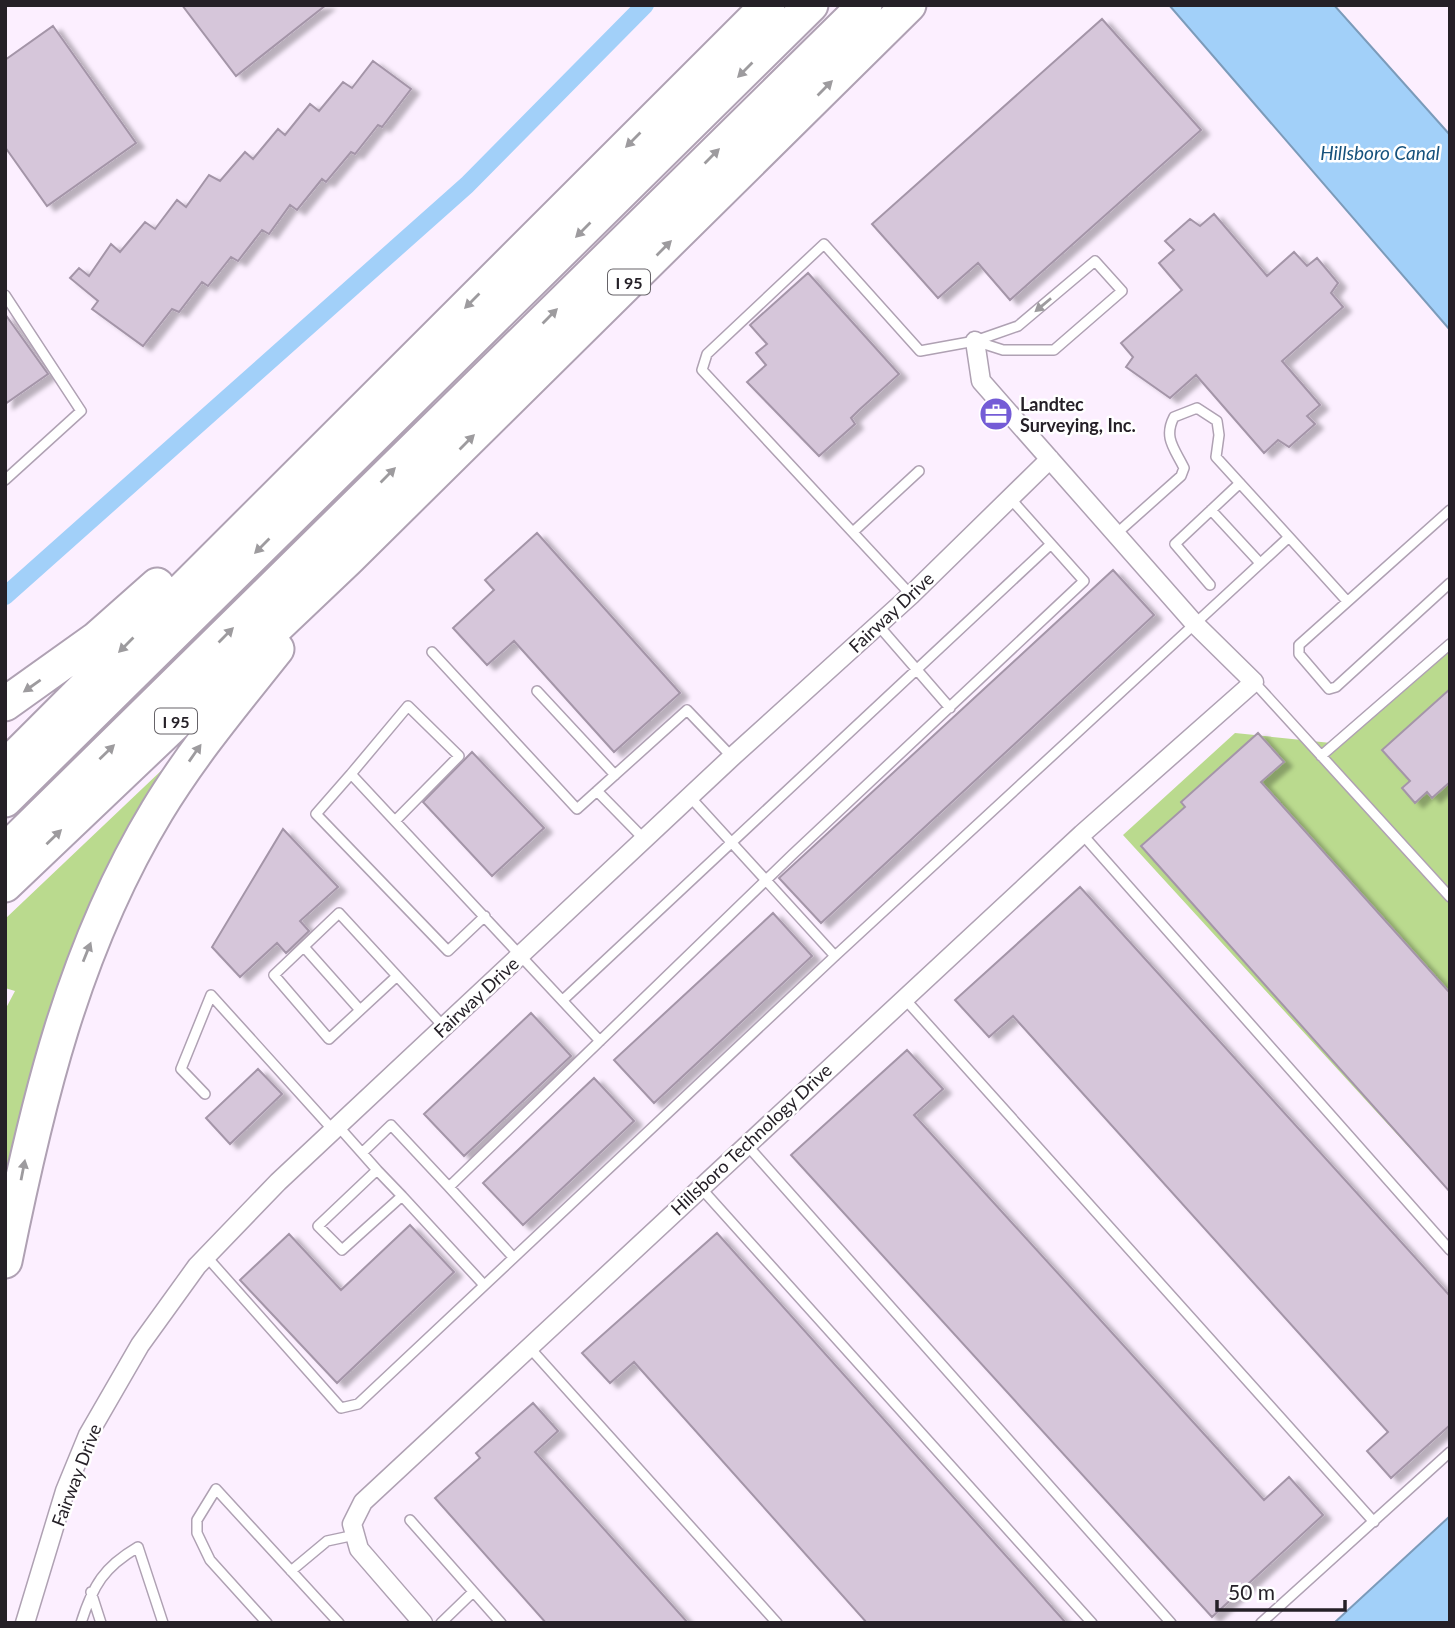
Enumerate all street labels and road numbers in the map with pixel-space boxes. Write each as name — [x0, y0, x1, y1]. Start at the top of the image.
road number: I 95 — [608, 270, 650, 294]
street label: Fairway Drive — [844, 567, 938, 657]
road number: I 95 — [155, 708, 197, 734]
street label: Fairway Drive — [429, 952, 523, 1042]
street label: Hillsboro Technology Drive — [666, 1059, 836, 1219]
street label: Fairway Drive — [46, 1421, 106, 1529]

